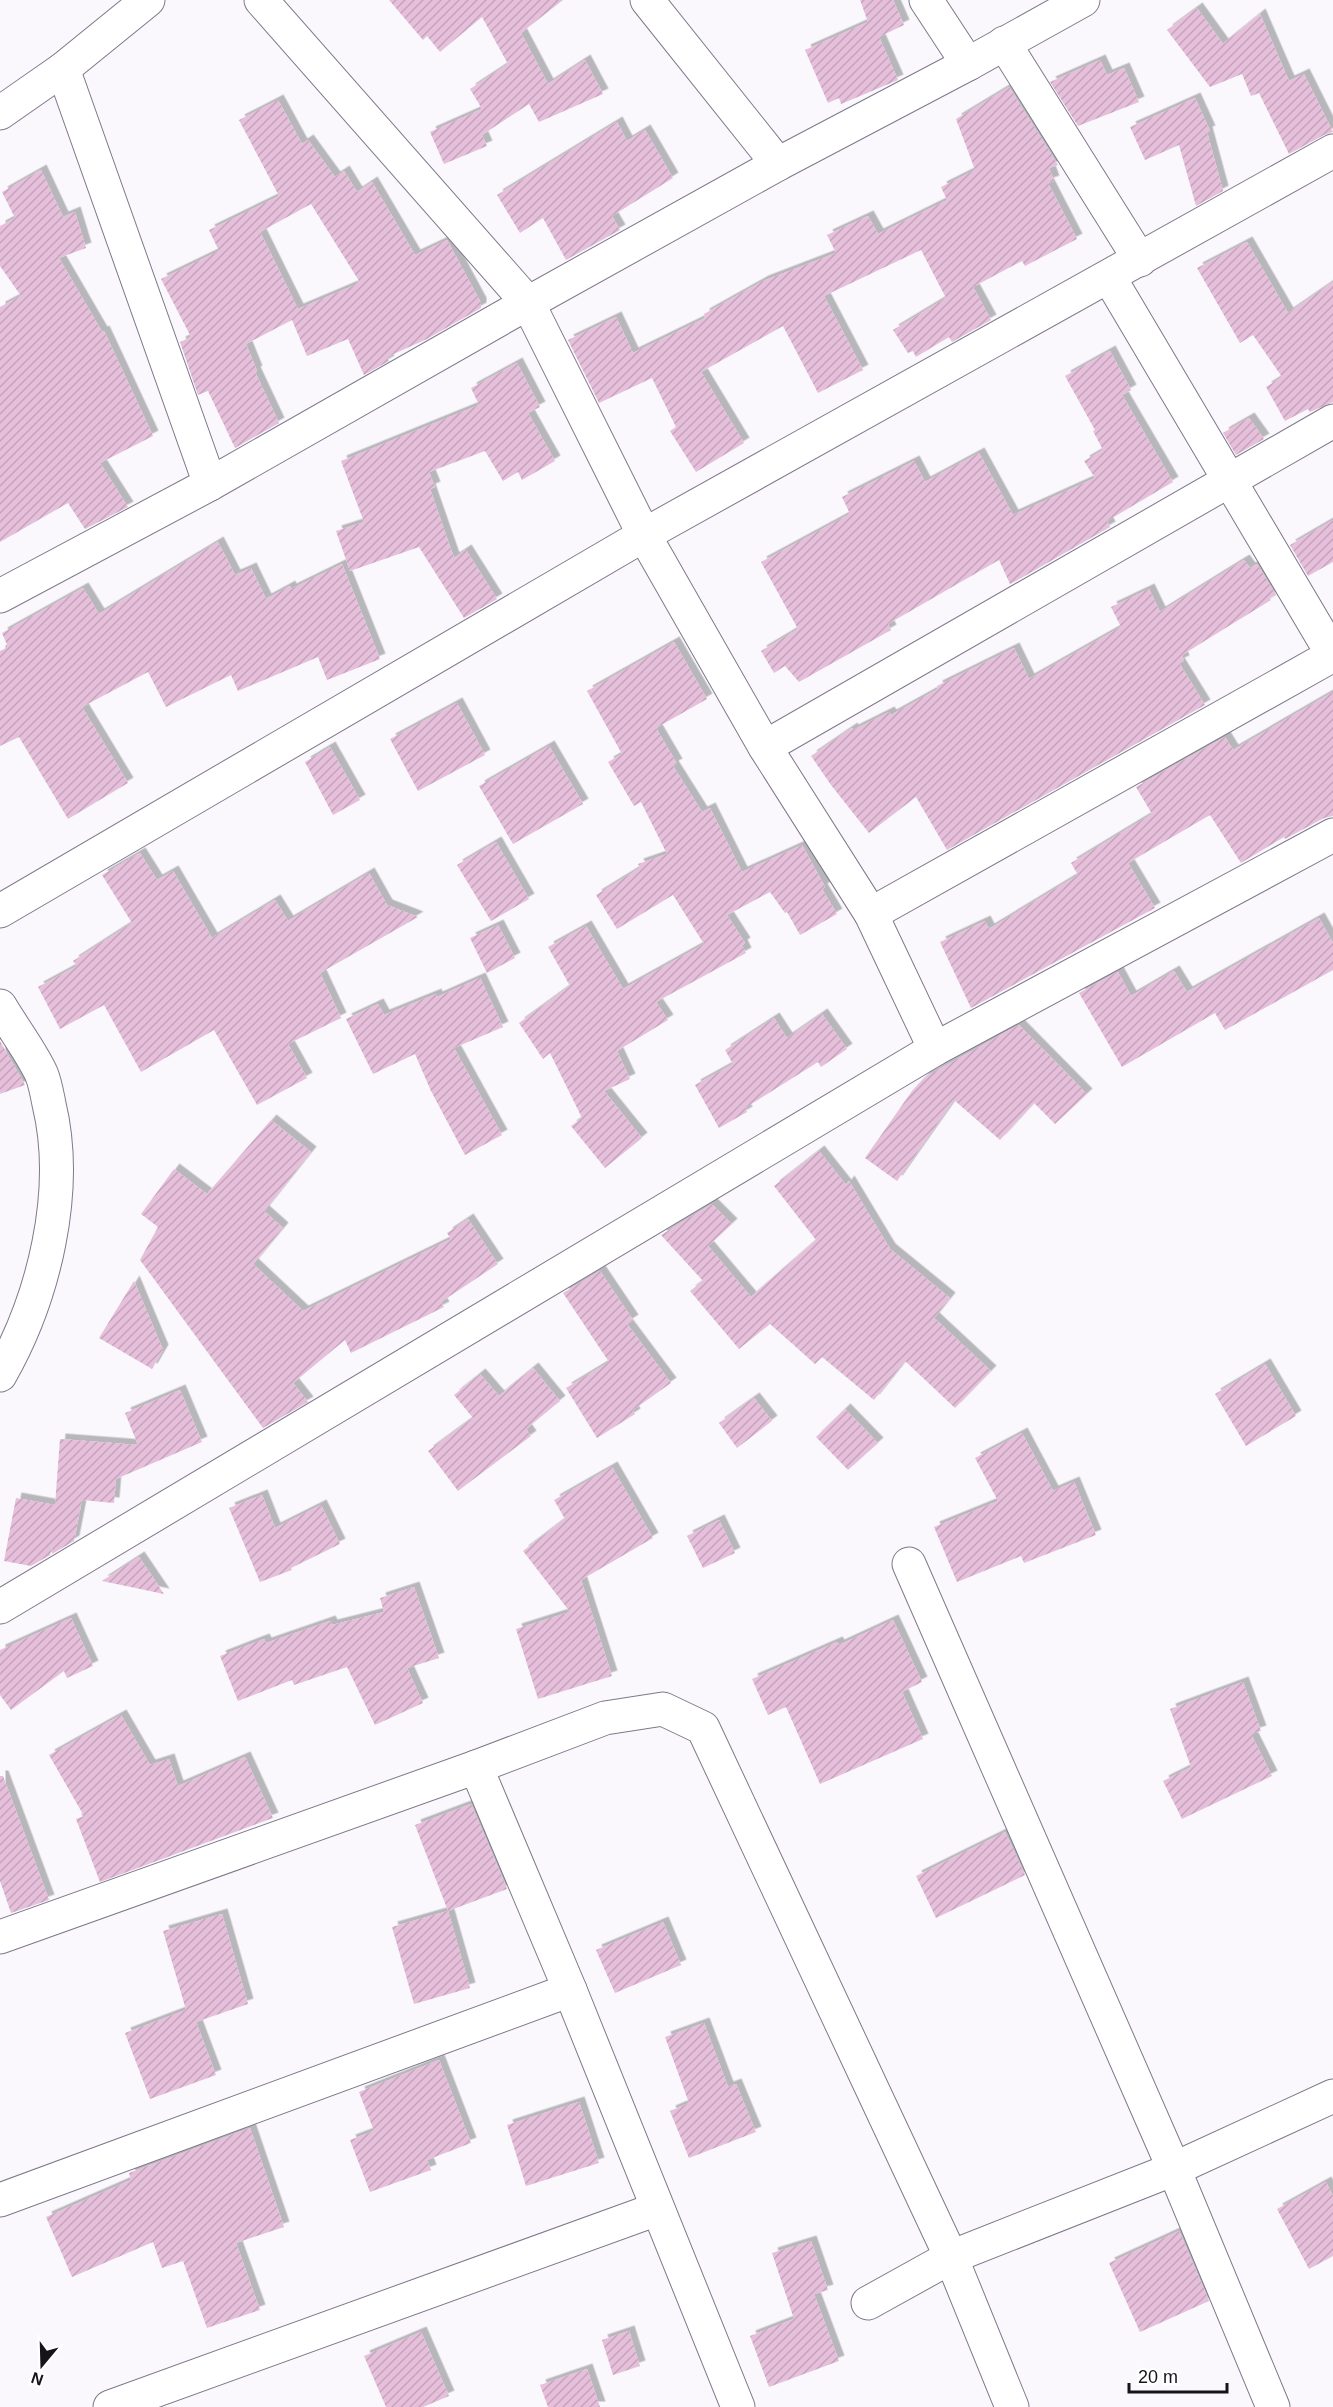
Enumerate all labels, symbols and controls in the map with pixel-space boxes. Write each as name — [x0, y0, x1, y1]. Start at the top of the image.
north arrow — [12, 2335, 72, 2395]
scale bar — [1129, 2356, 1226, 2394]
text: 20 m — [1138, 2367, 1178, 2387]
text: N — [29, 2369, 46, 2389]

